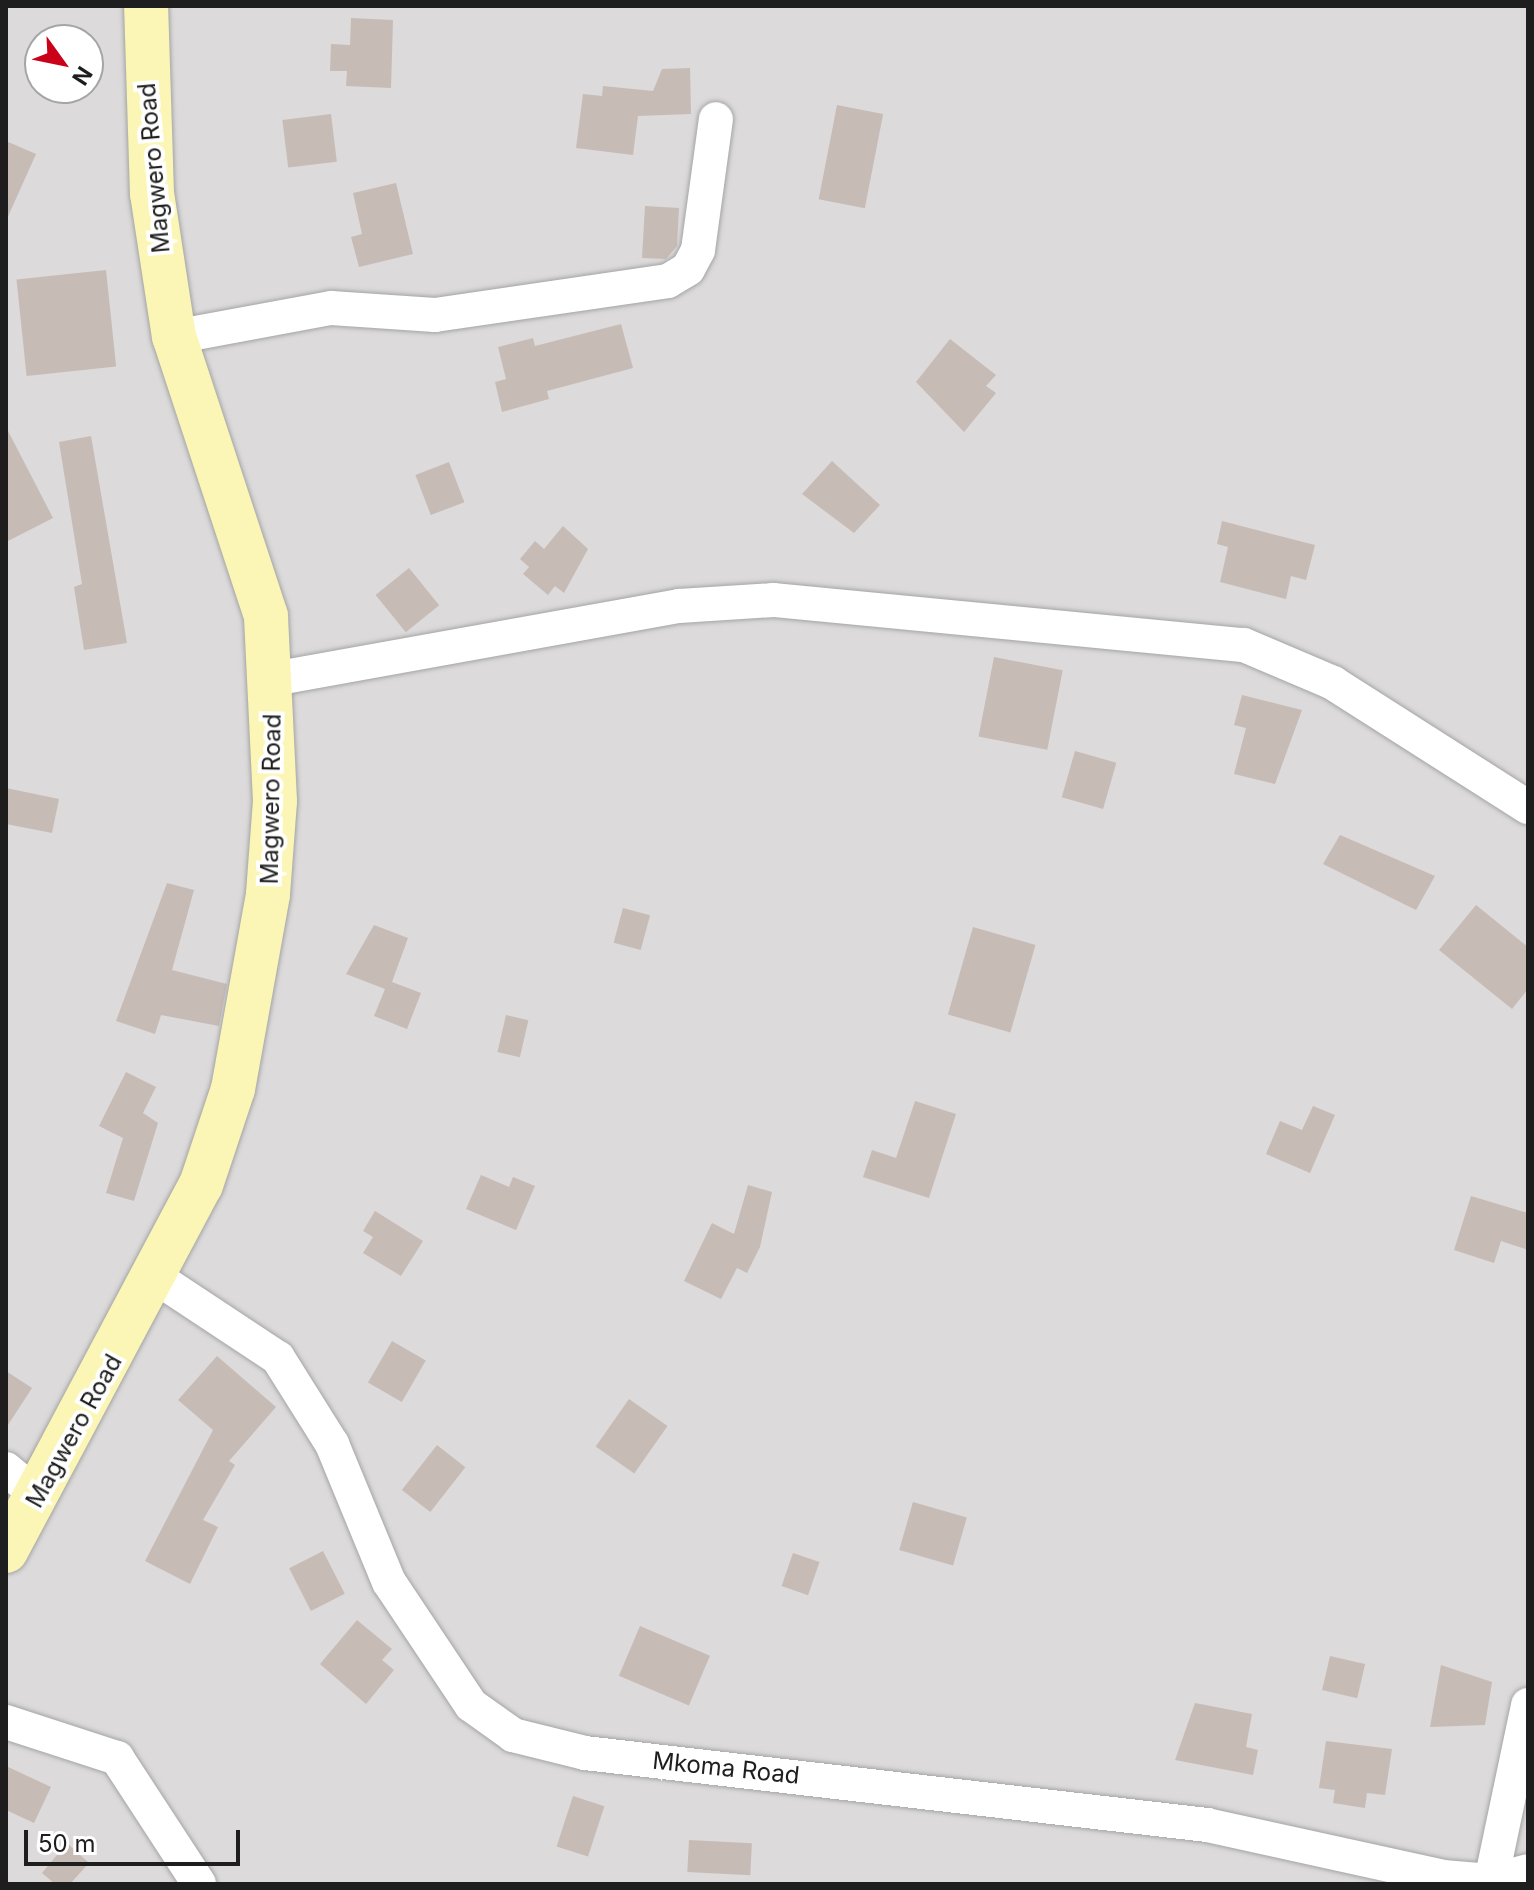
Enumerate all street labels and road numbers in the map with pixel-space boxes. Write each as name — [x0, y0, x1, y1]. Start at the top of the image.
street label: Magwero Road — [132, 82, 176, 254]
street label: Magwero Road — [255, 713, 287, 885]
street label: Magwero Road — [20, 1349, 128, 1513]
street label: Mkoma Road — [651, 1746, 801, 1790]

